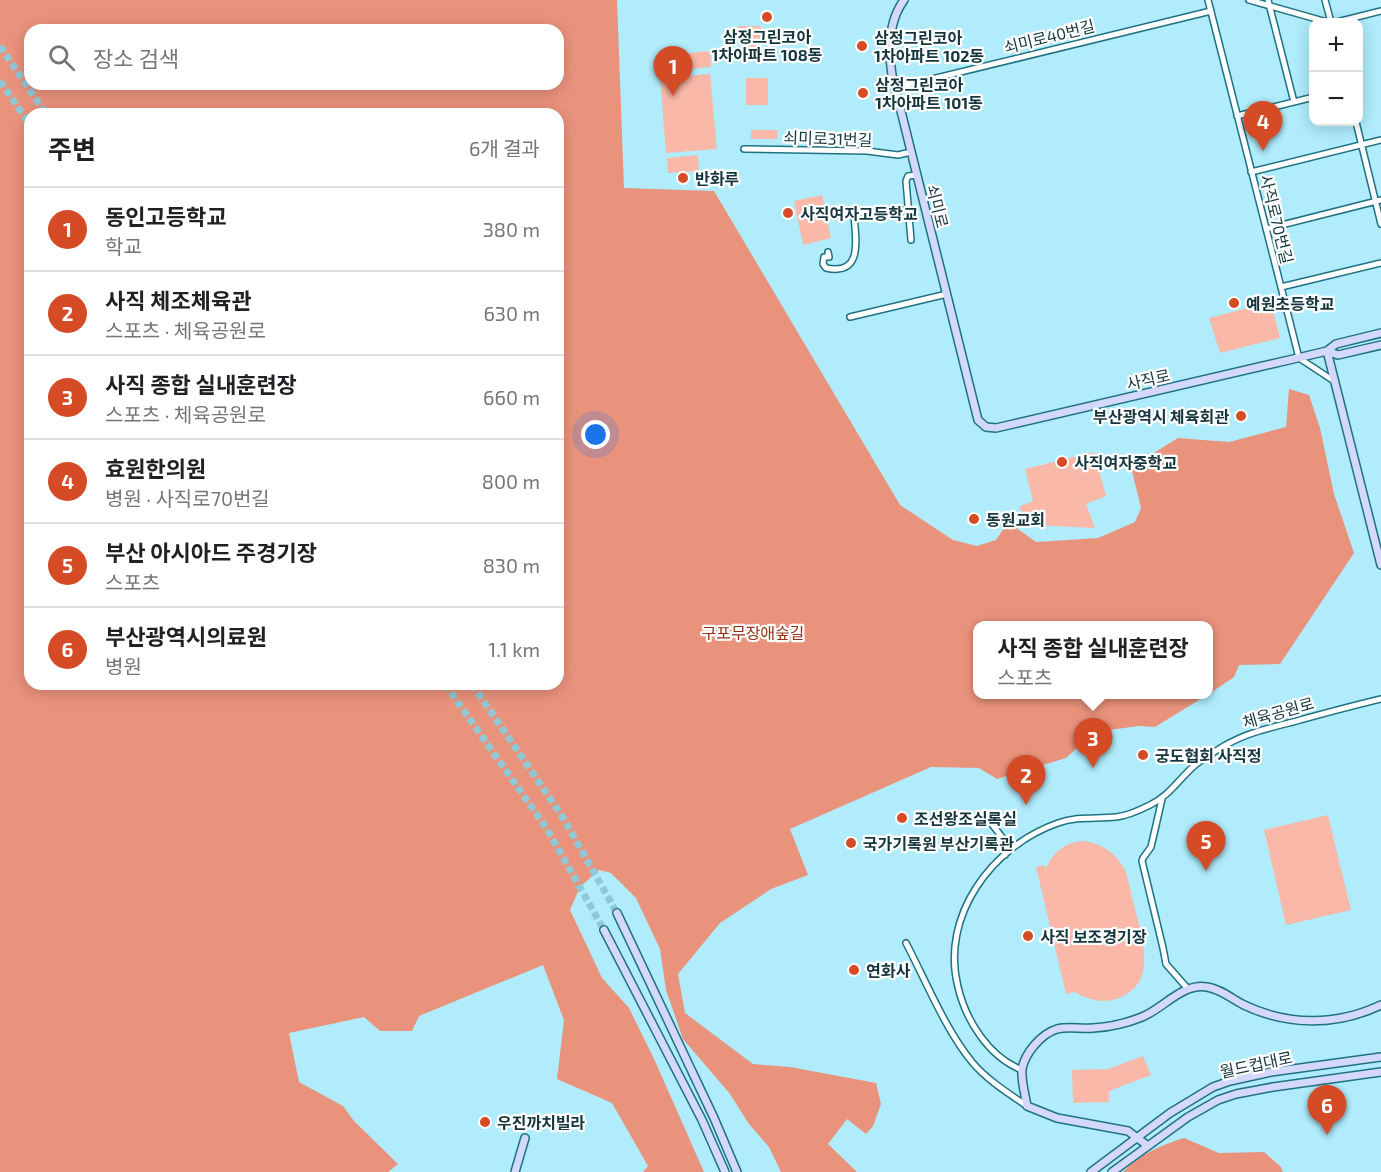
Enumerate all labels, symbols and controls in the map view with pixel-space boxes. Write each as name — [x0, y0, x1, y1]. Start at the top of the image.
marker: 삼정그린코아 1차아파트 108동 — [760, 10, 774, 24]
street label: 쇠미로40번길 — [1002, 16, 1096, 56]
map controls — [1309, 18, 1363, 126]
button: + — [1309, 18, 1363, 72]
search box — [24, 24, 564, 90]
place label: 삼정그린코아 1차아파트 108동 — [712, 27, 822, 64]
place label: 삼정그린코아 1차아파트 102동 — [874, 28, 984, 65]
marker: 삼정그린코아 1차아파트 102동 — [855, 39, 869, 53]
icon: search — [45, 41, 78, 74]
text: 장소 검색 — [93, 45, 179, 71]
pin: 1 — [654, 46, 692, 96]
button: − — [1309, 72, 1363, 126]
place label: 삼정그린코아 1차아파트 101동 — [875, 75, 983, 112]
marker: 삼정그린코아 1차아파트 101동 — [856, 86, 870, 100]
pin: 4 — [1244, 102, 1282, 151]
street label: 쇠미로31번길 — [783, 127, 873, 149]
text: 주변 — [48, 133, 96, 164]
text: 6개 결과 — [469, 136, 540, 160]
place label: 반화루 — [695, 169, 739, 188]
marker: 반화루 — [676, 171, 690, 185]
street label: 사직로70번길 — [1257, 172, 1297, 266]
street label: 쇠미로 — [923, 182, 953, 230]
text: 동인고등학교 — [105, 203, 226, 229]
place label: 사직여자고등학교 — [800, 204, 918, 223]
marker: 사직여자고등학교 — [781, 206, 795, 220]
text: 1 — [63, 217, 72, 241]
text: 380 m — [483, 217, 540, 241]
text: 학교 — [105, 234, 142, 258]
text: 사직 체조체육관 — [105, 287, 251, 313]
place label: 예원초등학교 — [1246, 294, 1335, 313]
marker: 예원초등학교 — [1227, 296, 1241, 310]
text: 2 — [62, 301, 73, 325]
text: 630 m — [483, 301, 540, 325]
text: 스포츠 · 체육공원로 — [105, 318, 266, 342]
street label: 사직로 — [1124, 365, 1172, 393]
text: 사직 종합 실내훈련장 — [105, 371, 297, 397]
text: 3 — [62, 385, 73, 409]
text: 660 m — [483, 385, 540, 409]
text: 스포츠 · 체육공원로 — [105, 402, 266, 426]
place label: 부산광역시 체육회관 — [1093, 407, 1229, 426]
marker: 부산광역시 체육회관 — [1234, 409, 1248, 423]
your location — [581, 420, 610, 449]
place label: 사직여자중학교 — [1074, 453, 1177, 472]
text: 효원한의원 — [105, 455, 206, 481]
marker: 사직여자중학교 — [1055, 455, 1069, 469]
text: 4 — [61, 469, 74, 493]
text: 800 m — [482, 469, 540, 493]
text: 병원 · 사직로70번길 — [105, 486, 270, 510]
place label: 동원교회 — [986, 510, 1045, 529]
marker: 동원교회 — [967, 512, 981, 526]
text: 부산 아시아드 주경기장 — [105, 539, 317, 565]
text: 5 — [62, 553, 73, 577]
text: 830 m — [483, 553, 540, 577]
text: 스포츠 — [105, 570, 160, 594]
popup — [973, 621, 1213, 699]
text: 부산광역시의료원 — [105, 623, 267, 649]
park label: 구포무장애숲길 — [701, 623, 805, 642]
text: 사직 종합 실내훈련장 — [997, 634, 1189, 660]
text: 6 — [62, 637, 73, 661]
text: 1.1 km — [488, 637, 540, 661]
text: 병원 — [105, 654, 142, 678]
text: 스포츠 — [997, 665, 1052, 689]
street label: 체육공원로 — [1240, 693, 1316, 731]
pin: 3 — [1074, 718, 1112, 768]
place label: 궁도협회 사직정 — [1155, 746, 1262, 765]
marker: 궁도협회 사직정 — [1136, 748, 1150, 762]
pin: 2 — [1006, 756, 1046, 805]
place label: 조선왕조실록실 — [914, 809, 1017, 828]
marker: 조선왕조실록실 — [895, 811, 909, 825]
pin: 5 — [1186, 822, 1226, 871]
place label: 국가기록원 부산기록관 — [863, 834, 1014, 853]
marker: 국가기록원 부산기록관 — [844, 836, 858, 850]
place label: 사직 보조경기장 — [1040, 927, 1147, 946]
marker: 사직 보조경기장 — [1021, 929, 1035, 943]
place label: 연화사 — [866, 961, 910, 980]
marker: 연화사 — [847, 963, 861, 977]
street label: 월드컵대로 — [1218, 1047, 1294, 1081]
pin: 6 — [1308, 1086, 1346, 1135]
place label: 우진까치빌라 — [497, 1113, 586, 1132]
marker: 우진까치빌라 — [478, 1115, 492, 1129]

